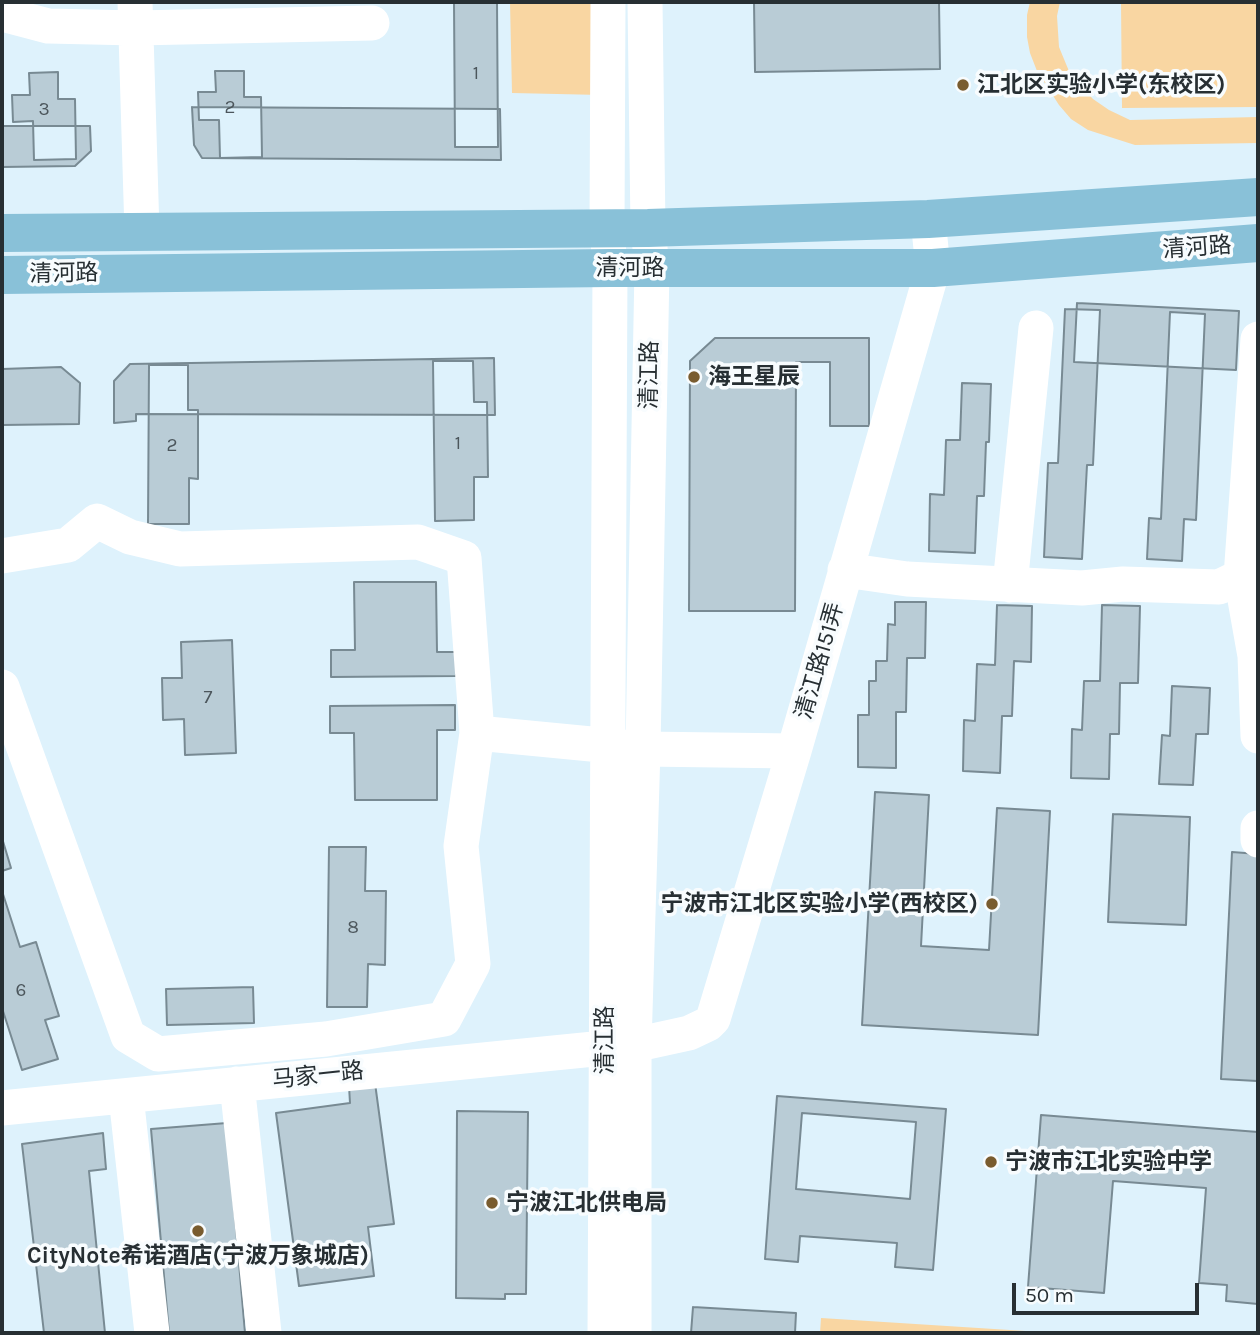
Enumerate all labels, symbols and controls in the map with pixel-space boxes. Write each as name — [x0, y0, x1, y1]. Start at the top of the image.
house number: 1 — [473, 63, 479, 85]
place label: 江北区实验小学(东校区) — [977, 71, 1225, 99]
marker: 江北区实验小学(东校区) — [955, 77, 971, 93]
house number: 2 — [224, 97, 236, 119]
house number: 3 — [38, 99, 50, 121]
street label: 清河路 — [1162, 232, 1232, 264]
street label: 清河路 — [596, 254, 664, 282]
street label: 清河路 — [29, 260, 99, 288]
street label: 清江路 — [636, 340, 664, 410]
place label: 海王星辰 — [708, 363, 800, 391]
marker: 海王星辰 — [686, 369, 702, 385]
house number: 1 — [455, 433, 461, 455]
house number: 2 — [166, 435, 178, 457]
street label: 清江路151弄 — [790, 599, 850, 723]
house number: 7 — [204, 687, 212, 709]
place label: 宁波市江北区实验小学(西校区) — [661, 890, 978, 918]
marker: 宁波市江北区实验小学(西校区) — [984, 896, 1000, 912]
house number: 8 — [347, 917, 359, 939]
house number: 6 — [16, 980, 26, 1002]
street label: 清江路 — [591, 1006, 619, 1074]
street label: 马家一路 — [271, 1057, 365, 1095]
place label: 宁波市江北实验中学 — [1005, 1148, 1212, 1176]
marker: 宁波市江北实验中学 — [983, 1154, 999, 1170]
place label: 宁波江北供电局 — [506, 1189, 667, 1217]
marker: 宁波江北供电局 — [484, 1195, 500, 1211]
marker: CityNote希诺酒店(宁波万象城店) — [190, 1223, 206, 1239]
place label: CityNote希诺酒店(宁波万象城店) — [27, 1242, 369, 1270]
scale bar — [1015, 1268, 1202, 1312]
text: 50 m — [1025, 1283, 1074, 1307]

